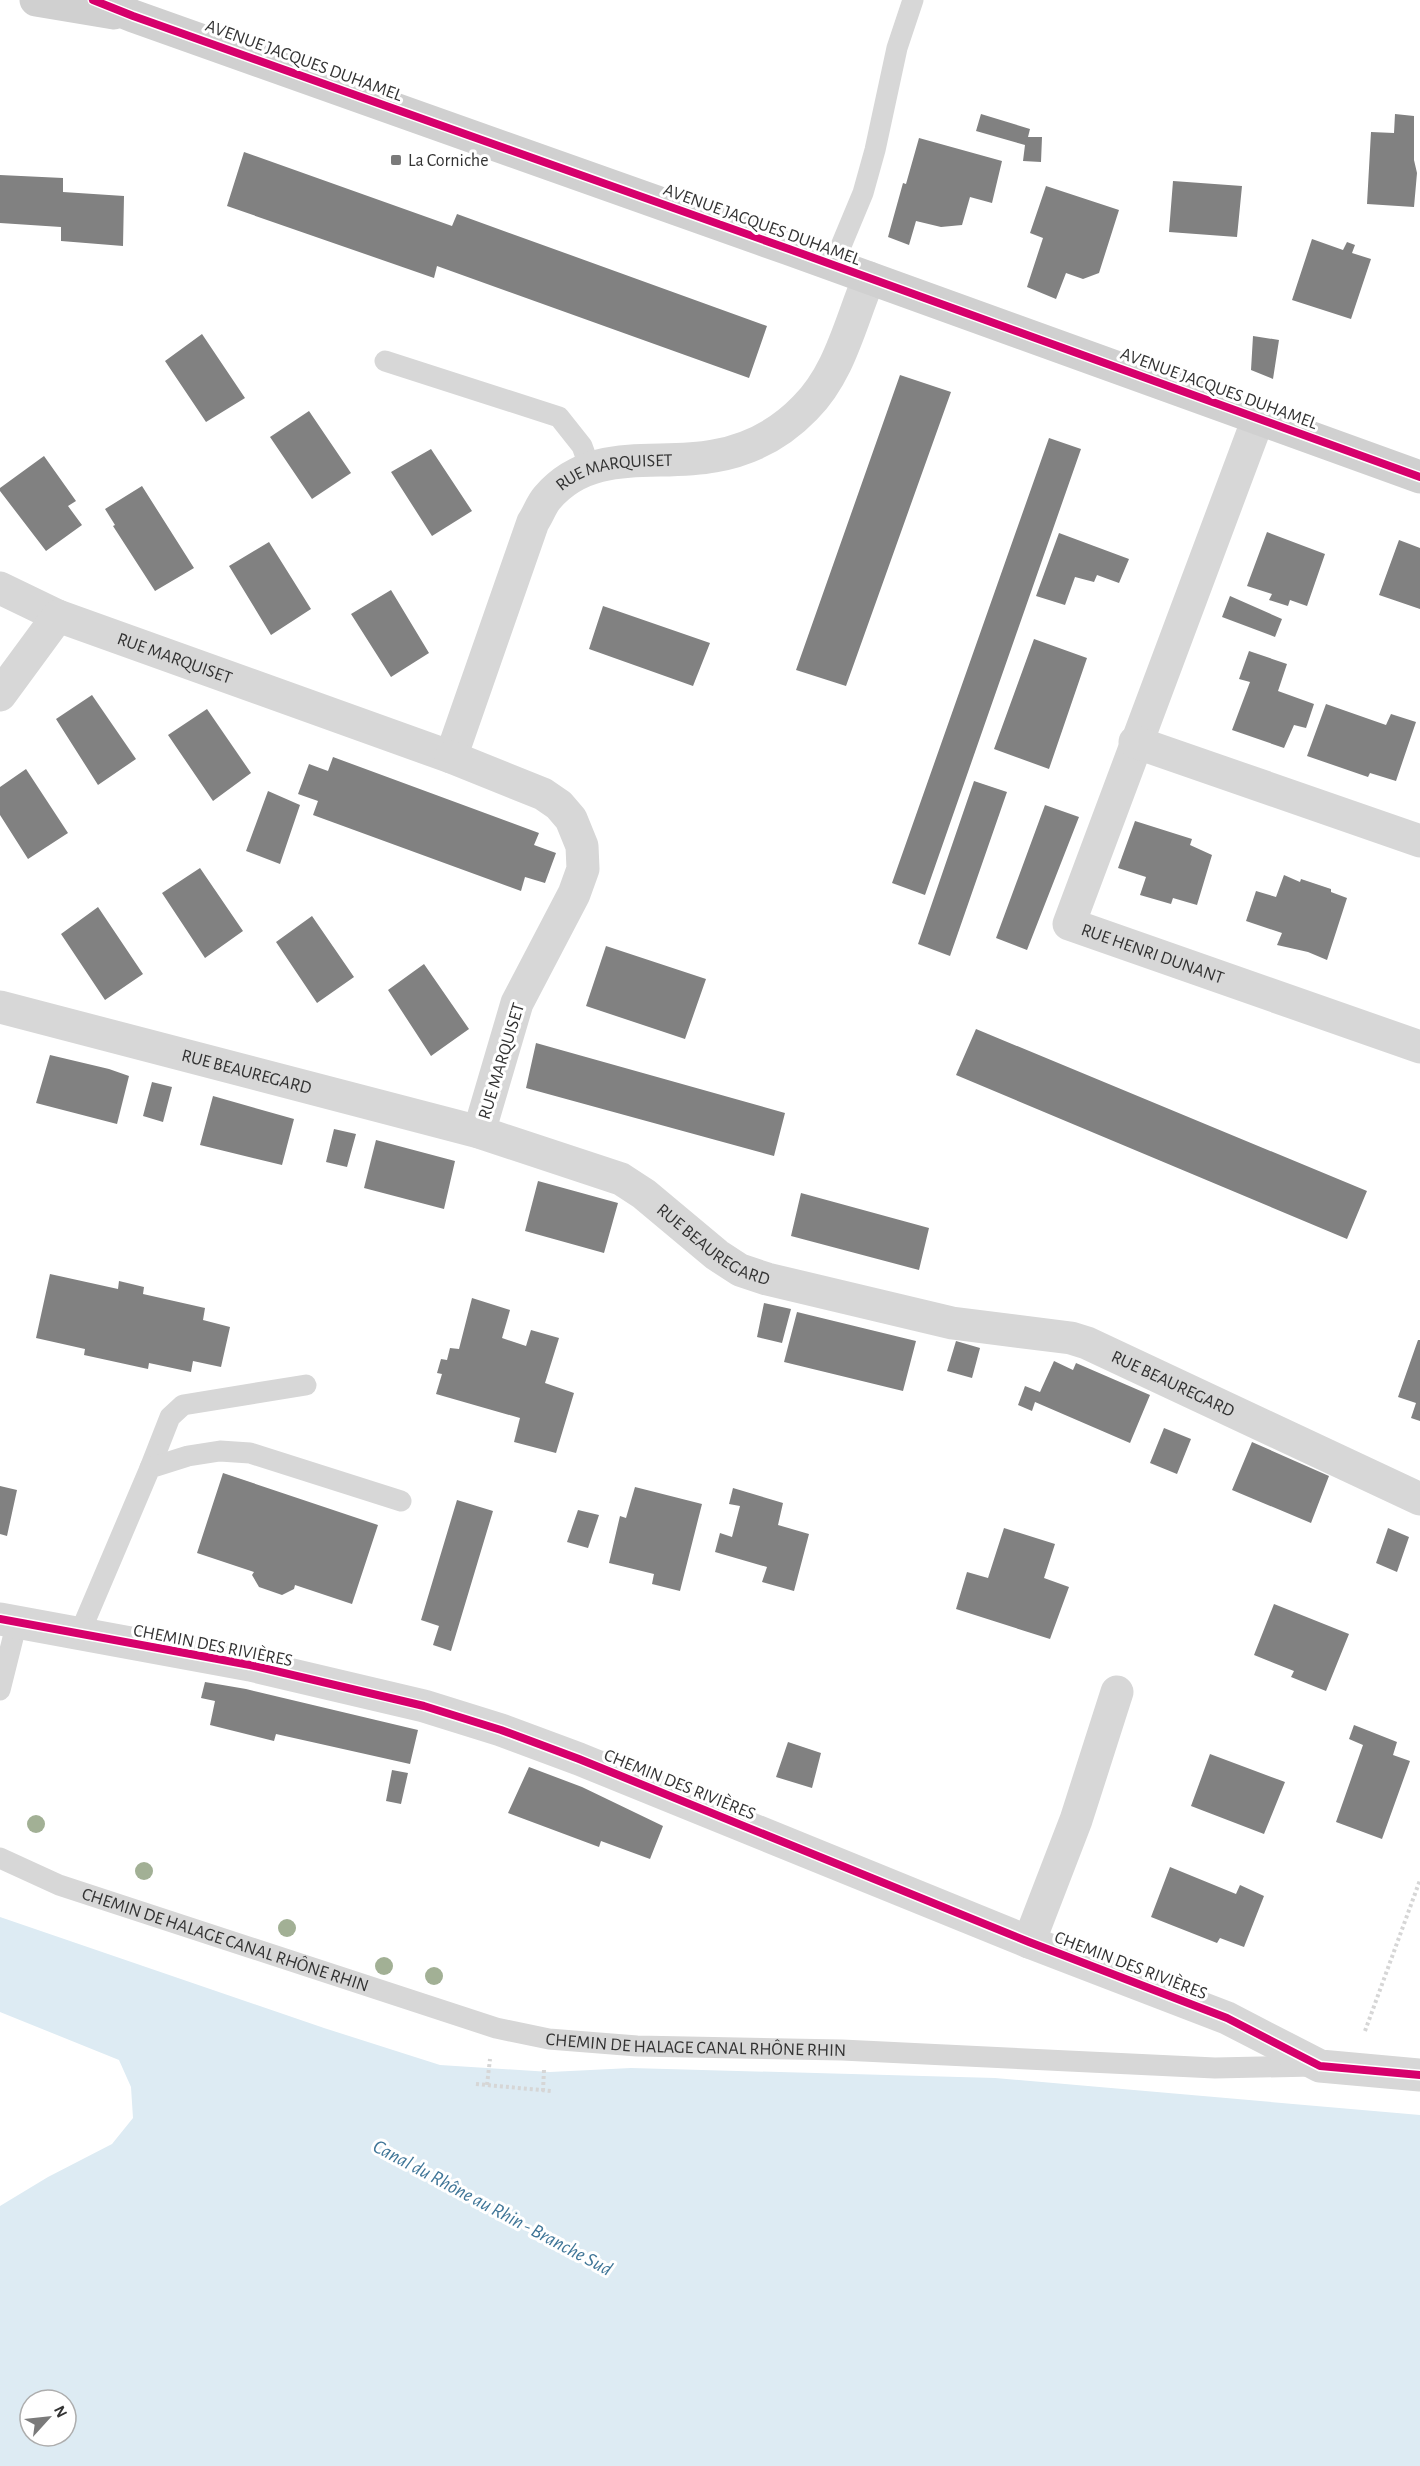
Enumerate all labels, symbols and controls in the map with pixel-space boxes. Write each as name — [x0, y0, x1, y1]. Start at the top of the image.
street label: AVENUE JACQUES DUHAMEL — [203, 17, 405, 105]
place label: La Corniche — [408, 152, 488, 170]
marker: La Corniche — [389, 153, 403, 167]
street label: AVENUE JACQUES DUHAMEL — [661, 181, 863, 269]
street label: AVENUE JACQUES DUHAMEL — [1118, 345, 1320, 433]
street label: RUE MARQUISET — [553, 452, 673, 495]
street label: RUE MARQUISET — [115, 630, 234, 688]
street label: RUE HENRI DUNANT — [1079, 921, 1226, 988]
street label: RUE MARQUISET — [476, 1001, 528, 1122]
street label: RUE BEAUREGARD — [180, 1047, 313, 1098]
street label: RUE BEAUREGARD — [653, 1201, 772, 1289]
street label: RUE BEAUREGARD — [1108, 1348, 1237, 1421]
street label: CHEMIN DES RIVIÈRES — [132, 1619, 294, 1670]
street label: CHEMIN DES RIVIÈRES — [601, 1744, 759, 1824]
street label: CHEMIN DE HALAGE CANAL RHÔNE RHIN — [79, 1885, 371, 1996]
street label: CHEMIN DES RIVIÈRES — [1052, 1926, 1210, 2003]
street label: CHEMIN DE HALAGE CANAL RHÔNE RHIN — [545, 2031, 846, 2060]
water label: Canal du Rhône au Rhin - Branche Sud — [370, 2136, 616, 2280]
north arrow — [18, 2388, 78, 2448]
text: N — [51, 2403, 70, 2420]

